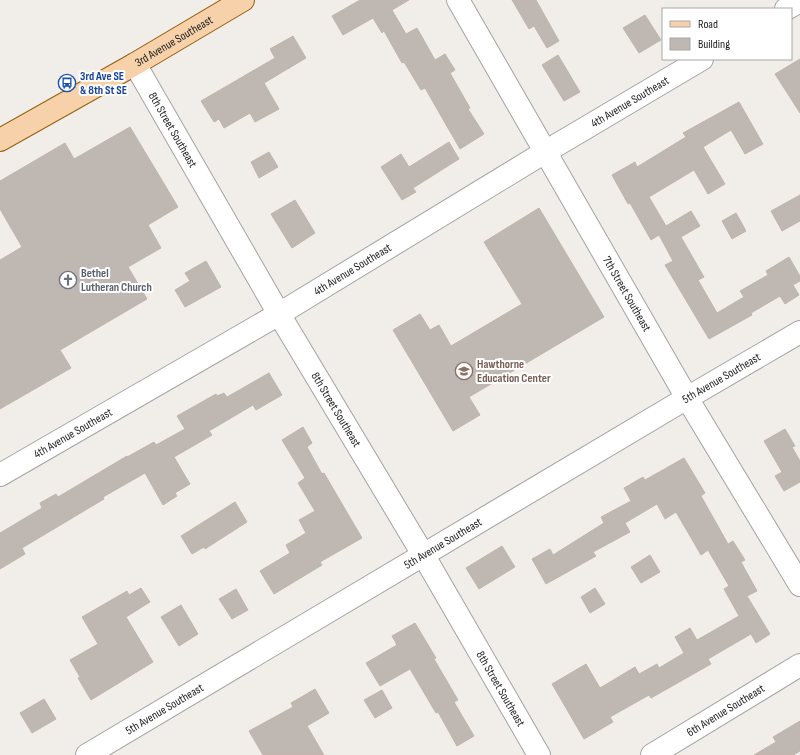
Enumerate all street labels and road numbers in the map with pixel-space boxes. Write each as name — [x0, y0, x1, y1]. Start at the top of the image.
street label: 3rd Avenue Southeast — [132, 12, 216, 70]
street label: 4th Avenue Southeast — [588, 73, 672, 131]
street label: 8th Street Southeast — [145, 89, 201, 171]
street label: 4th Avenue Southeast — [311, 240, 394, 299]
street label: 7th Street Southeast — [600, 254, 655, 334]
street label: 5th Avenue Southeast — [679, 349, 764, 407]
street label: 8th Street Southeast — [308, 369, 365, 450]
street label: 4th Avenue Southeast — [31, 404, 115, 462]
street label: 5th Avenue Southeast — [401, 514, 485, 572]
street label: 8th Street Southeast — [473, 648, 529, 730]
street label: 5th Avenue Southeast — [123, 680, 206, 738]
street label: 6th Avenue Southeast — [684, 681, 768, 740]

